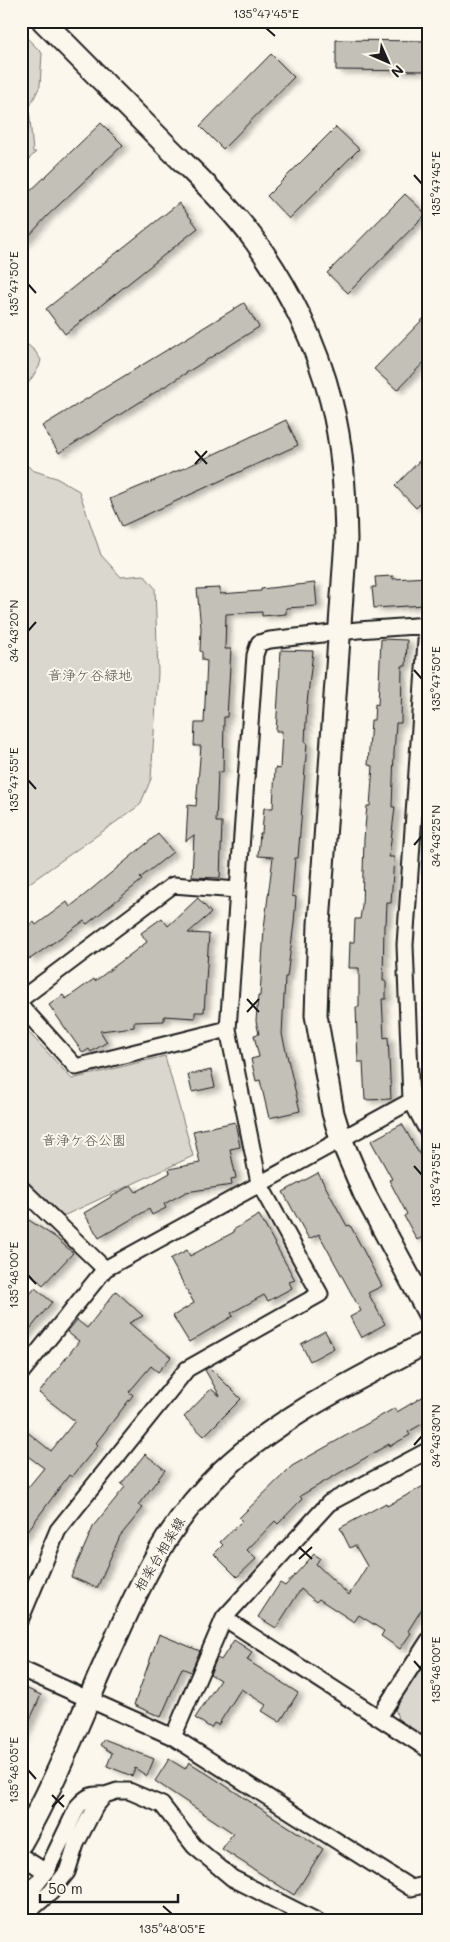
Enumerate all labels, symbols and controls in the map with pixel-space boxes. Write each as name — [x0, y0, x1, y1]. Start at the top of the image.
text: 135°47'45"E — [233, 5, 299, 21]
north arrow — [362, 38, 412, 88]
text: N — [387, 61, 408, 82]
text: 135°47'45"E — [427, 151, 443, 217]
text: 135°47'50"E — [5, 251, 21, 317]
text: 34°43'20"N — [5, 600, 21, 662]
text: 135°47'50"E — [427, 646, 443, 712]
park label: 音浄ケ谷緑地 — [48, 665, 132, 684]
text: 135°47'55"E — [5, 747, 21, 813]
text: 34°43'25"N — [427, 805, 443, 867]
park label: 音浄ケ谷公園 — [42, 1130, 126, 1149]
text: 135°47'55"E — [427, 1142, 443, 1208]
text: 135°48'00"E — [5, 1241, 21, 1308]
text: 34°43'30"N — [427, 1405, 443, 1467]
street label: 相楽台相楽線 — [129, 1513, 189, 1595]
text: 135°48'00"E — [427, 1636, 443, 1703]
text: 135°48'05"E — [5, 1737, 21, 1803]
scale bar — [40, 1872, 178, 1904]
text: 50 m — [48, 1878, 83, 1898]
text: 135°48'05"E — [139, 1920, 205, 1936]

